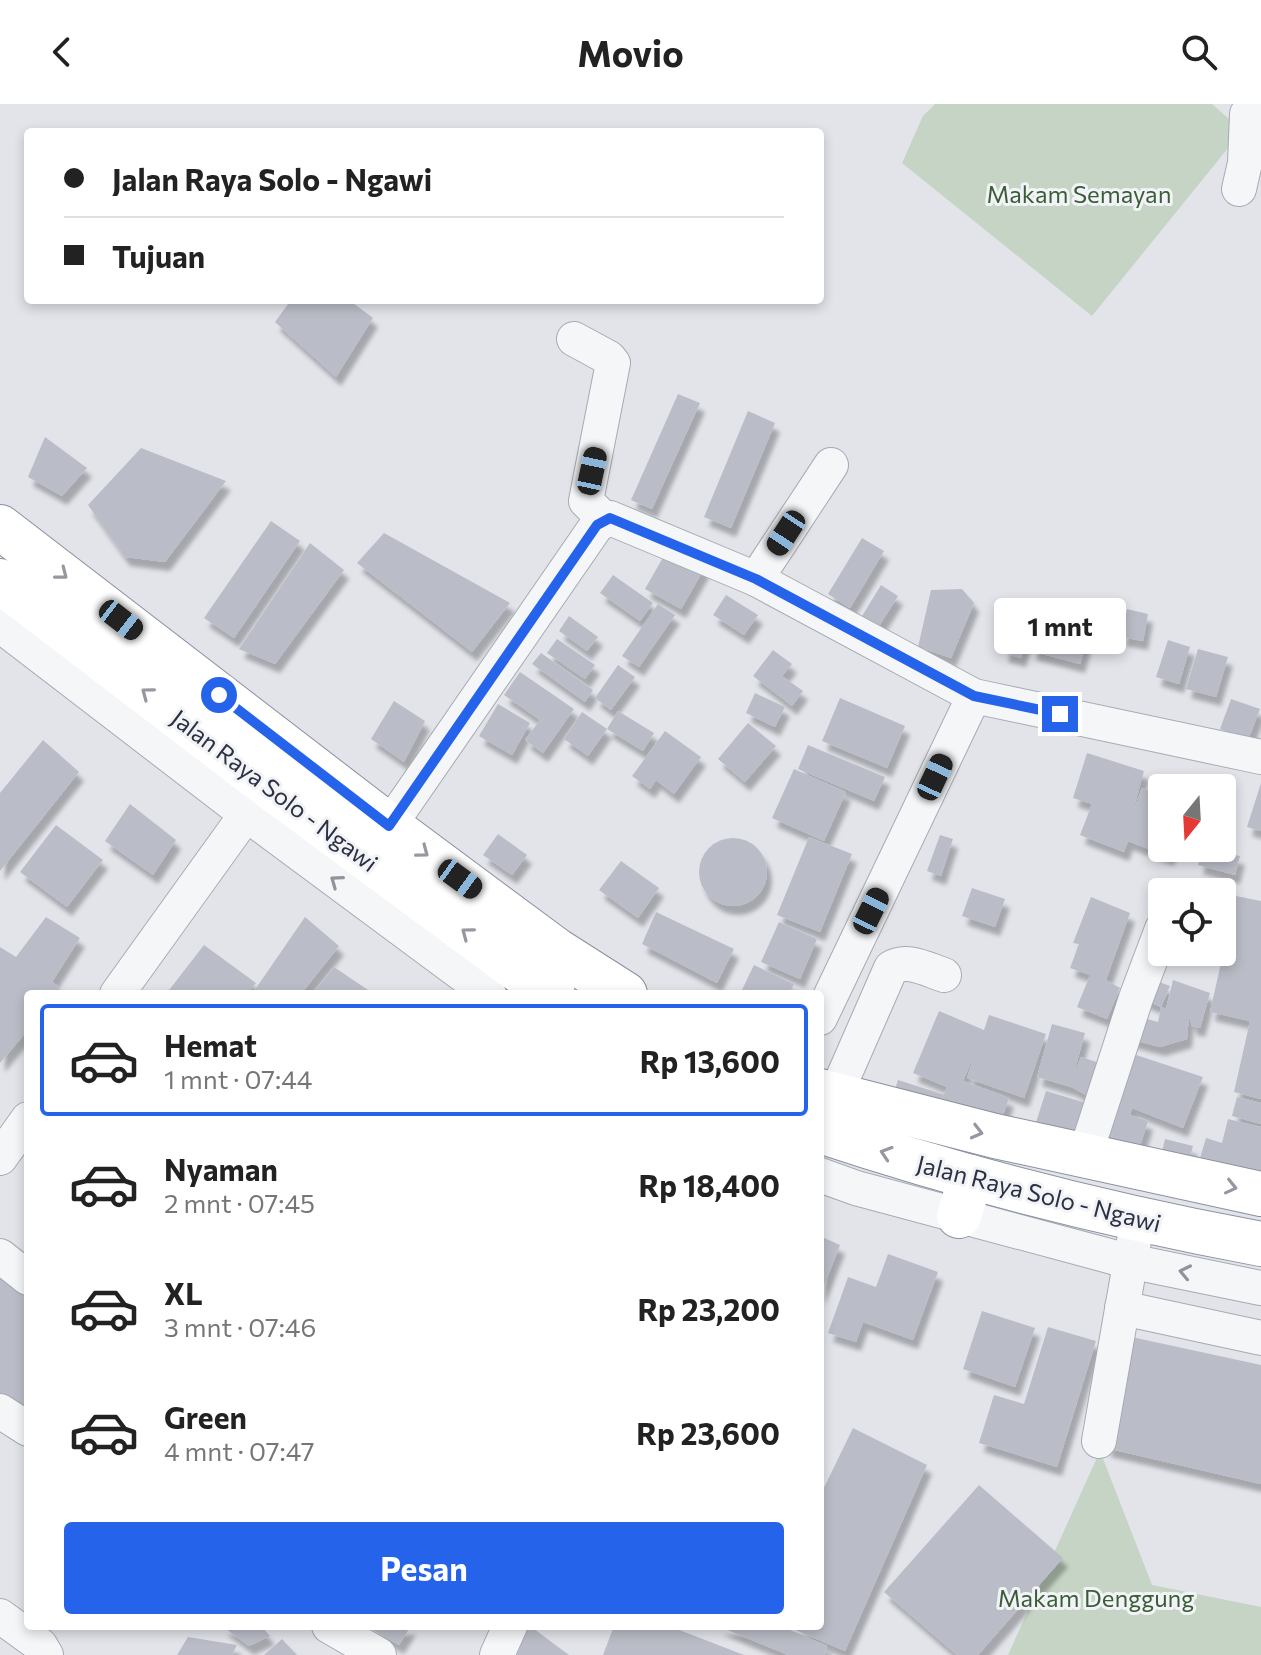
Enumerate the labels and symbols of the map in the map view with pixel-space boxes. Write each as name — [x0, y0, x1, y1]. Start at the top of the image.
park label: Makam Semayan — [987, 179, 1171, 208]
car — [575, 445, 609, 497]
car — [763, 506, 809, 560]
one-way arrow — [53, 565, 68, 579]
car — [95, 596, 147, 644]
callout: 1 mnt — [994, 598, 1126, 654]
route start — [201, 677, 237, 713]
one-way arrow — [141, 689, 155, 703]
route end — [1042, 696, 1078, 732]
street label: Jalan Raya Solo - Ngawi — [166, 703, 384, 877]
car — [914, 750, 956, 804]
north arrow — [1148, 774, 1236, 862]
one-way arrow — [415, 842, 429, 857]
car — [434, 855, 486, 903]
one-way arrow — [330, 876, 345, 891]
car — [850, 884, 892, 938]
one-way arrow — [461, 928, 476, 942]
one-way arrow — [969, 1122, 983, 1139]
one-way arrow — [880, 1146, 893, 1162]
street label: Jalan Raya Solo - Ngawi — [914, 1149, 1164, 1237]
one-way arrow — [1223, 1178, 1237, 1195]
one-way arrow — [1178, 1264, 1192, 1281]
park label: Makam Denggung — [998, 1583, 1194, 1612]

